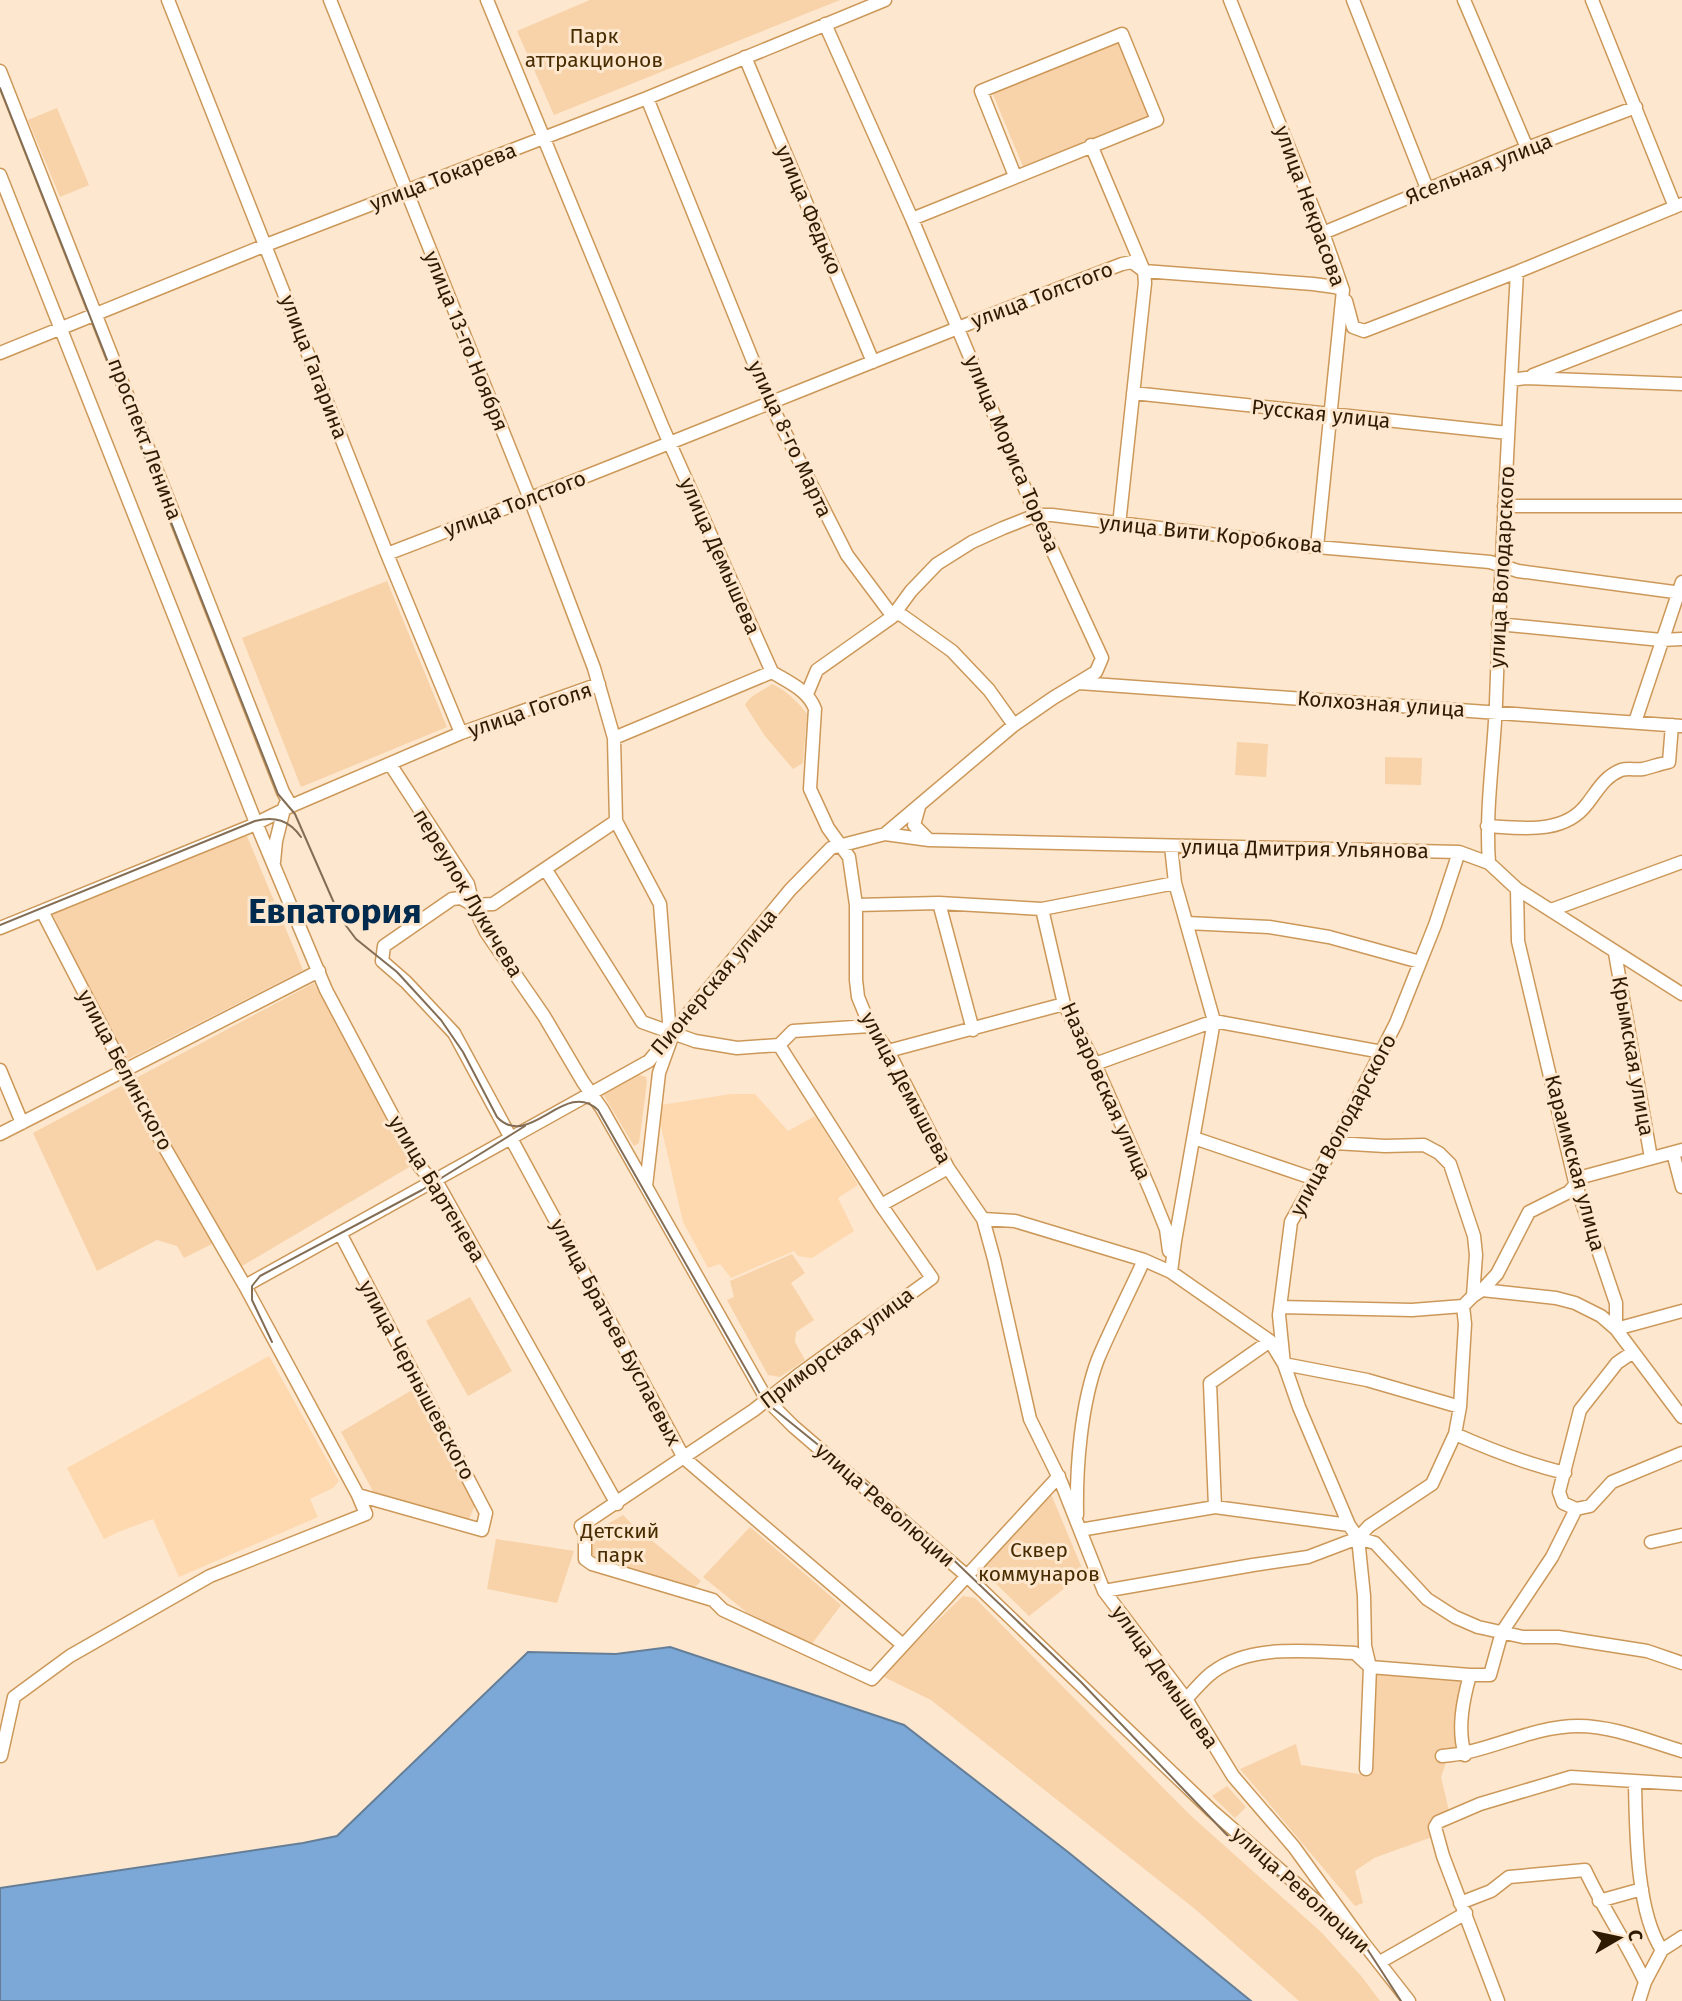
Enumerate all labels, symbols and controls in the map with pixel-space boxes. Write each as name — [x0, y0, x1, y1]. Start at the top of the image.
park label: Парк аттракционов — [525, 23, 663, 73]
street label: улица Некрасова — [1269, 122, 1351, 290]
street label: Ясельная улица — [1402, 128, 1556, 210]
street label: улица Токарева — [366, 137, 520, 217]
street label: улица Федько — [770, 141, 848, 279]
street label: улица 13-го Ноября — [418, 247, 514, 435]
street label: улица Толстого — [967, 256, 1117, 334]
street label: улица Гагарина — [275, 291, 353, 443]
street label: улица Мориса Тореза — [959, 352, 1065, 556]
street label: проспект Ленина — [102, 354, 188, 524]
street label: улица 8-го Марта — [742, 356, 838, 522]
street label: Русская улица — [1250, 394, 1392, 434]
street label: улица Толстого — [440, 465, 590, 543]
street label: улица Володарского — [1484, 465, 1520, 669]
street label: улица Демышева — [674, 473, 766, 639]
street label: улица Вити Коробкова — [1098, 509, 1324, 559]
street label: улица Гоголя — [465, 677, 595, 743]
street label: Колхозная улица — [1296, 685, 1466, 723]
street label: переулок Лукичева — [407, 804, 529, 982]
street label: улица Дмитрия Ульянова — [1181, 834, 1429, 864]
district label: Евпатория — [248, 890, 422, 932]
street label: Пионерская улица — [645, 904, 783, 1060]
street label: Крымская улица — [1606, 974, 1660, 1138]
street label: улица Белинского — [72, 985, 178, 1155]
street label: Назаровская улица — [1055, 998, 1157, 1184]
street label: улица Демышева — [855, 1007, 957, 1169]
street label: улица Володарского — [1284, 1030, 1402, 1220]
street label: Караимская улица — [1539, 1072, 1611, 1254]
street label: улица Бартенева — [383, 1111, 491, 1267]
street label: улица Братьев Буслаевых — [545, 1214, 687, 1451]
street label: улица Чернышевского — [353, 1276, 481, 1484]
street label: Приморская улица — [755, 1282, 919, 1414]
street label: улица Революции — [810, 1437, 960, 1573]
park label: Детский парк — [580, 1518, 659, 1568]
park label: Сквер коммунаров — [978, 1537, 1100, 1587]
street label: улица Демышева — [1106, 1600, 1224, 1754]
street label: улица Революции — [1227, 1821, 1375, 1959]
north arrow — [1584, 1903, 1654, 1973]
text: С — [1623, 1928, 1648, 1943]

